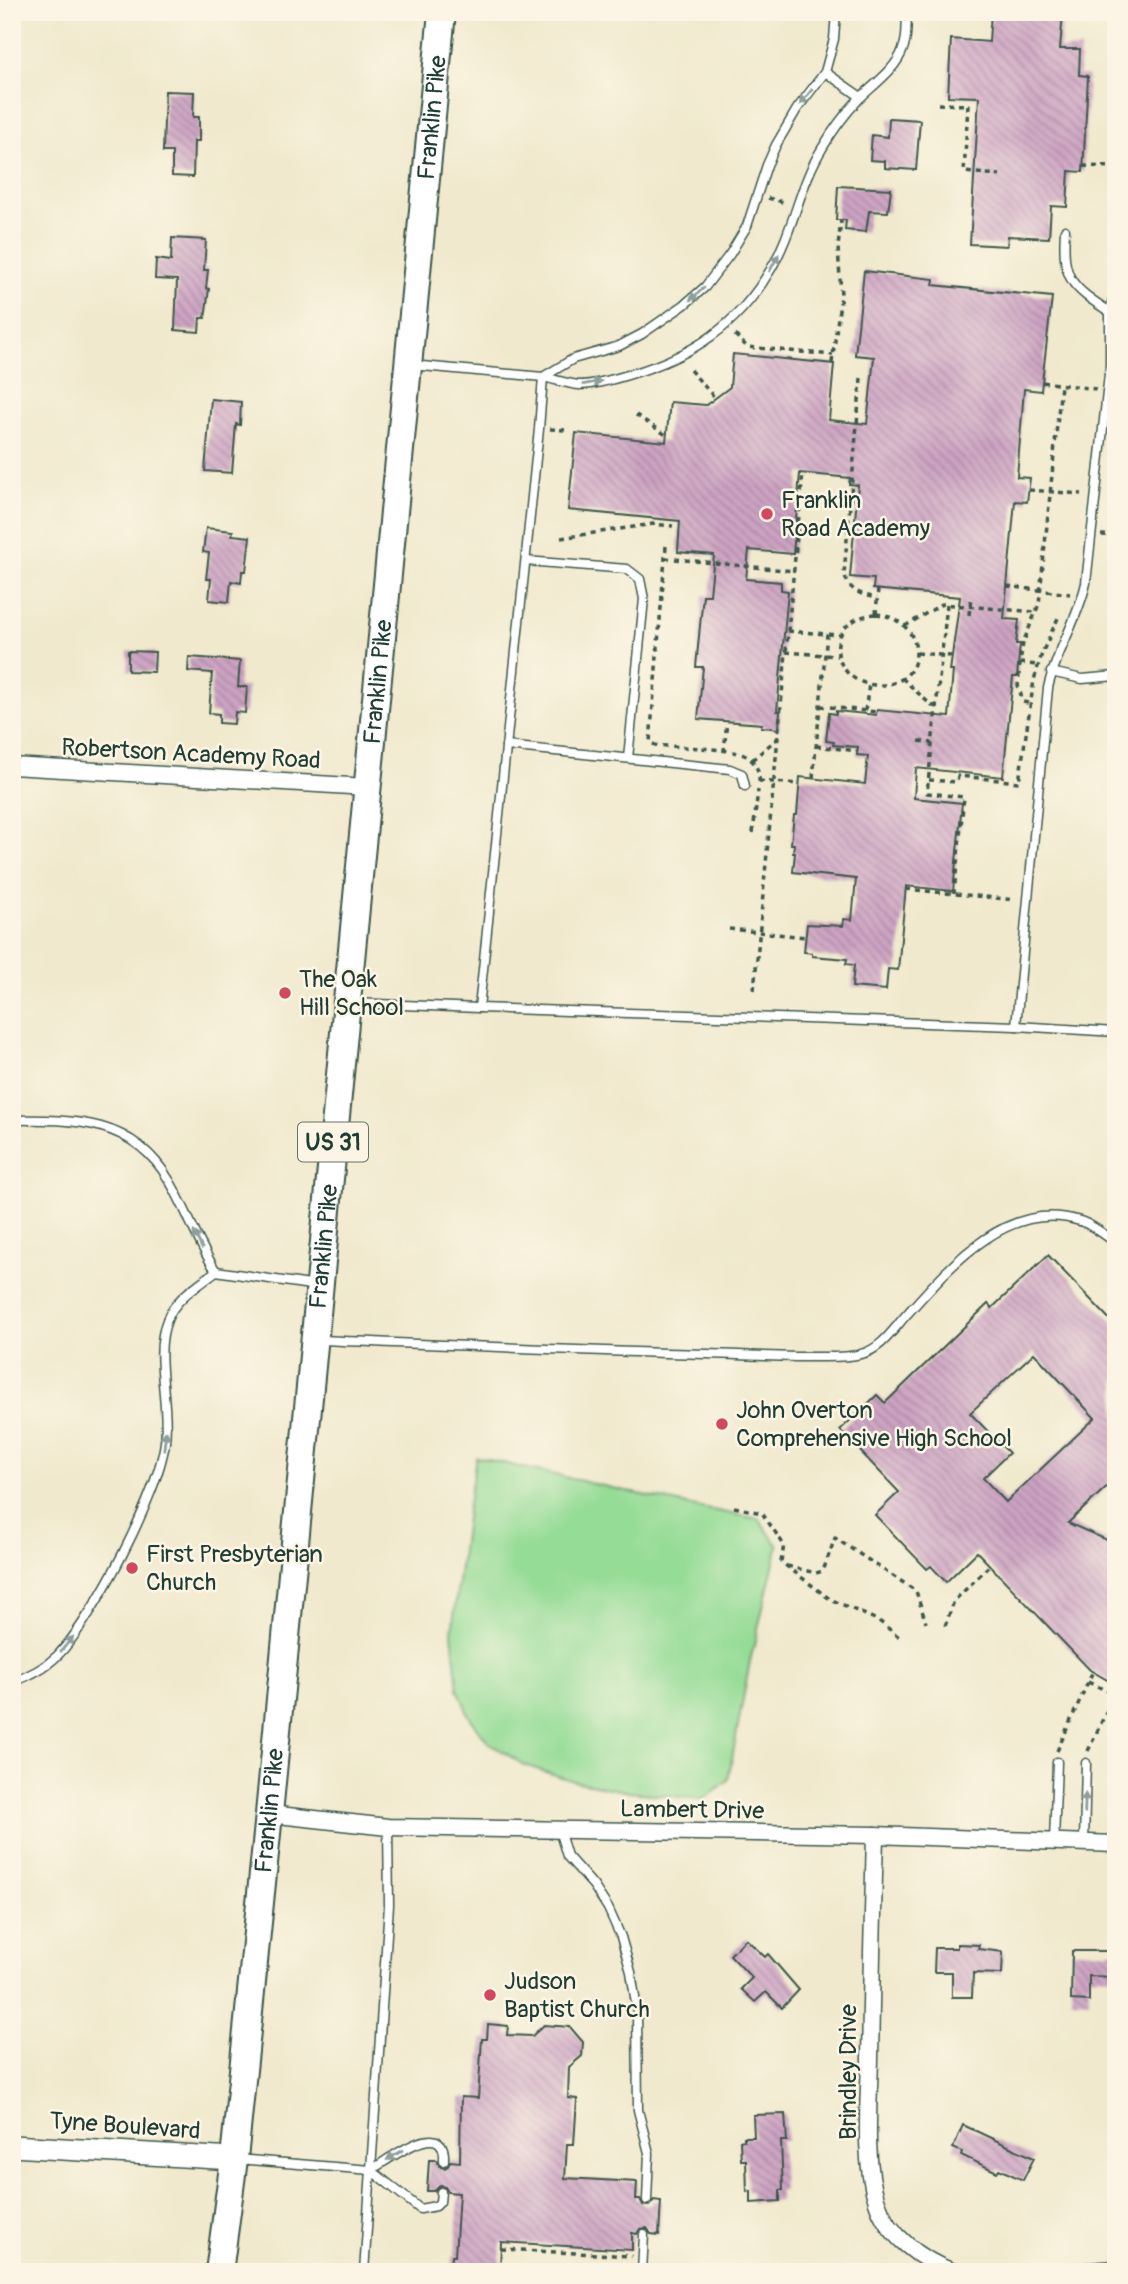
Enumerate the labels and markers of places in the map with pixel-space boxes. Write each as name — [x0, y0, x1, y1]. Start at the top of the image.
place label: Franklin Road Academy — [781, 486, 930, 543]
marker: Franklin Road Academy — [759, 506, 775, 522]
place label: The Oak Hill School — [299, 965, 404, 1022]
marker: The Oak Hill School — [277, 985, 293, 1001]
place label: John Overton Comprehensive High School — [736, 1396, 1012, 1453]
marker: John Overton Comprehensive High School — [714, 1416, 730, 1432]
place label: First Presbyterian Church — [146, 1540, 323, 1597]
marker: First Presbyterian Church — [124, 1560, 140, 1576]
place label: Judson Baptist Church — [504, 1967, 650, 2024]
marker: Judson Baptist Church — [482, 1987, 498, 2003]

